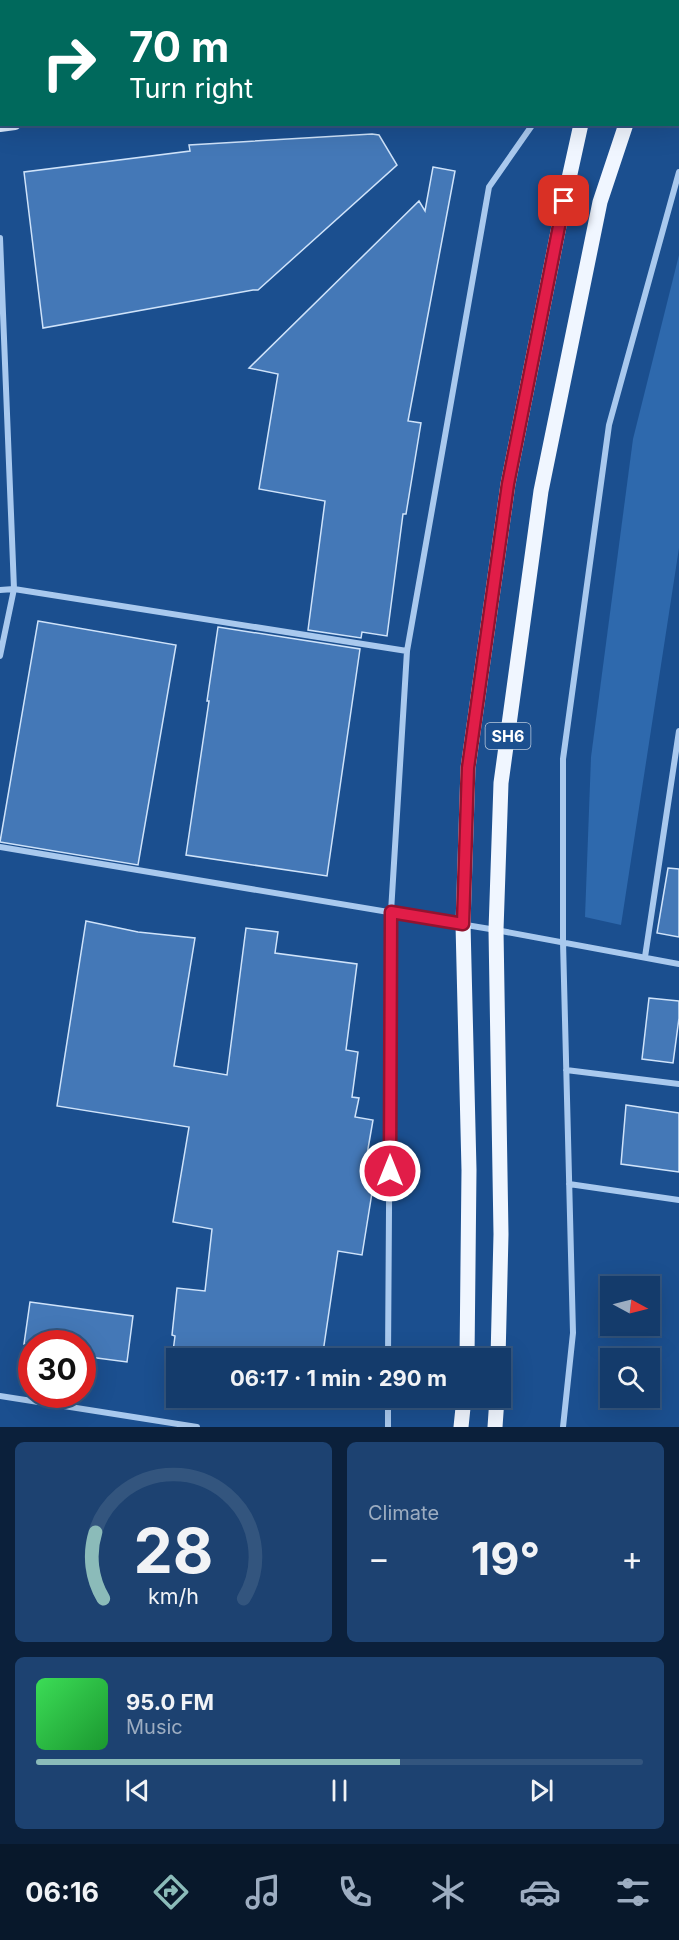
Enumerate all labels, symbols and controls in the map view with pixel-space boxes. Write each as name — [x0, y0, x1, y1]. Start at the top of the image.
text: 70 m — [129, 21, 229, 72]
icon: right — [30, 24, 108, 102]
text: Turn right — [129, 72, 253, 105]
pin — [538, 175, 589, 226]
icon: arrive — [547, 184, 580, 217]
road number: SH6 — [486, 723, 530, 749]
position arrow — [358, 1139, 422, 1203]
north arrow — [600, 1276, 660, 1336]
map controls — [600, 1276, 660, 1408]
speed limit sign: 30 — [18, 1330, 96, 1408]
button: search — [600, 1348, 660, 1408]
text: 06:17 · 1 min · 290 m — [230, 1365, 447, 1391]
text: Climate — [368, 1501, 439, 1525]
text: 28 — [134, 1513, 213, 1588]
text: 19° — [471, 1531, 540, 1586]
text: − — [368, 1538, 390, 1578]
text: + — [621, 1538, 643, 1578]
text: km/h — [148, 1583, 199, 1609]
text: 95.0 FM — [126, 1689, 214, 1715]
text: Music — [126, 1715, 183, 1739]
icon: previous — [121, 1774, 154, 1807]
icon: pause — [323, 1774, 356, 1807]
icon: next — [525, 1774, 558, 1807]
icon: directions — [150, 1871, 192, 1913]
icon: music — [242, 1871, 284, 1913]
icon: phone — [334, 1871, 376, 1913]
icon: climate — [427, 1871, 469, 1913]
icon: car — [519, 1871, 561, 1913]
icon: filters — [612, 1871, 654, 1913]
text: 06:16 — [25, 1876, 99, 1909]

